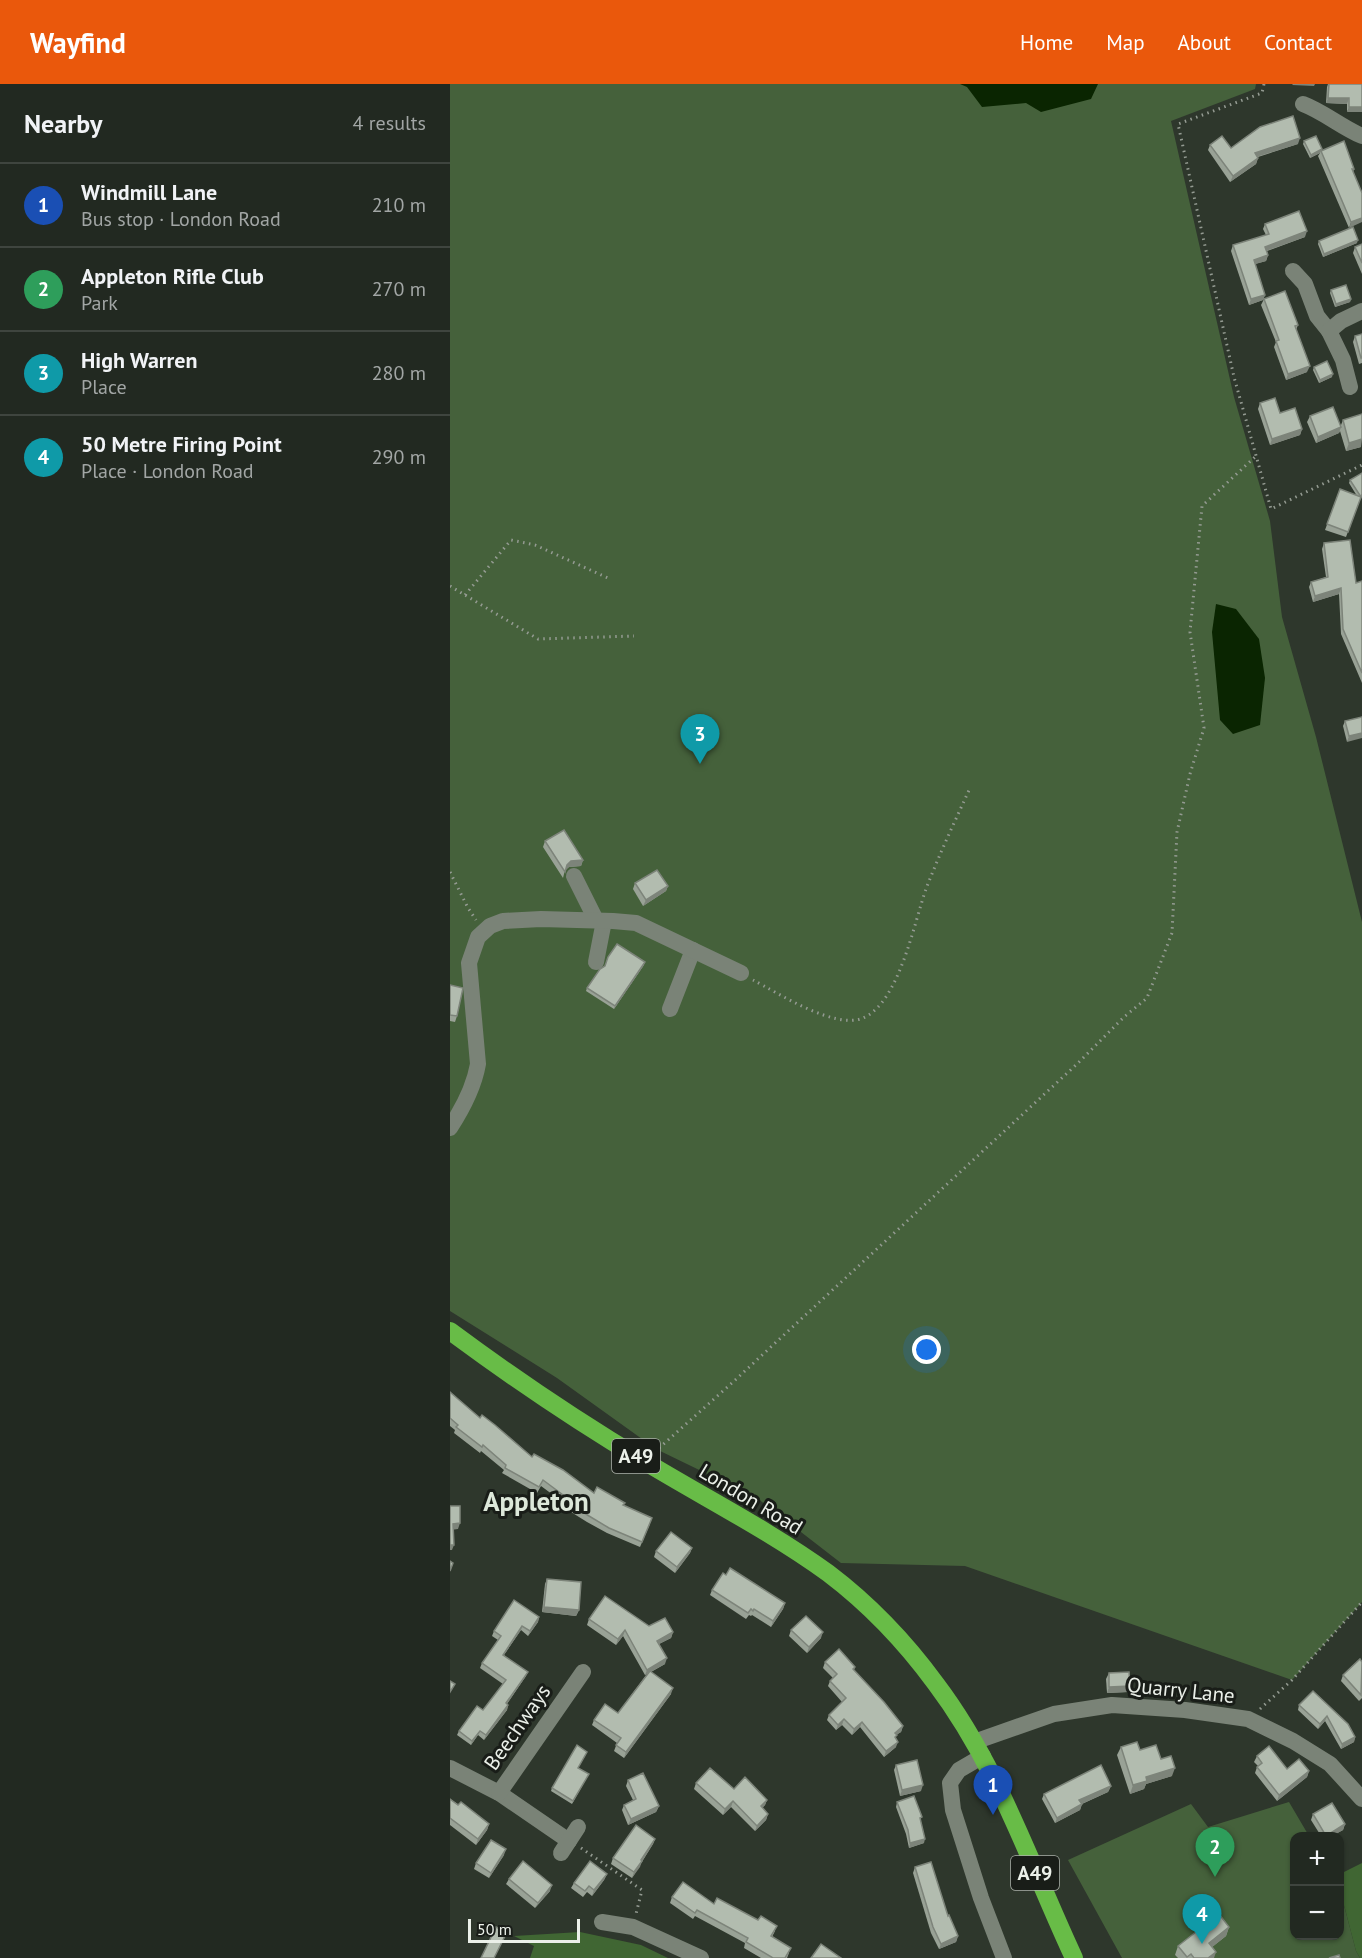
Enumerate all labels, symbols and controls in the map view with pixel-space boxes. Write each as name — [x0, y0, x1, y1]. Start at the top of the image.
text: Wayfind — [30, 24, 126, 61]
text: Home — [1020, 29, 1073, 56]
text: Map — [1106, 29, 1145, 56]
text: About — [1178, 29, 1231, 56]
text: Contact — [1264, 29, 1332, 56]
text: Nearby — [24, 107, 102, 140]
text: 4 results — [353, 110, 426, 136]
text: Windmill Lane — [81, 178, 217, 206]
text: 1 — [38, 192, 49, 218]
text: 210 m — [372, 192, 426, 218]
text: Bus stop · London Road — [81, 206, 281, 232]
text: Appleton Rifle Club — [81, 262, 264, 290]
text: 2 — [38, 276, 49, 302]
text: 270 m — [372, 276, 426, 302]
text: Park — [81, 290, 118, 316]
text: High Warren — [81, 346, 197, 374]
text: 3 — [38, 360, 49, 386]
text: 280 m — [372, 360, 426, 386]
text: Place — [81, 374, 127, 400]
text: 50 Metre Firing Point — [81, 430, 282, 458]
text: 4 — [38, 444, 49, 470]
text: 290 m — [372, 444, 426, 470]
text: Place · London Road — [81, 458, 254, 484]
pin: 3 — [680, 714, 720, 764]
your location — [912, 1335, 941, 1364]
road number: A49 — [612, 1439, 660, 1473]
street label: London Road — [694, 1457, 808, 1541]
district label: Appleton — [483, 1484, 589, 1518]
street label: Quarry Lane — [1126, 1671, 1236, 1709]
street label: Beechways — [478, 1679, 556, 1775]
pin: 1 — [974, 1766, 1012, 1815]
pin: 2 — [1196, 1828, 1234, 1877]
map controls — [1290, 1832, 1344, 1940]
button: + — [1290, 1832, 1344, 1886]
road number: A49 — [1011, 1856, 1059, 1890]
button: − — [1290, 1886, 1344, 1940]
pin: 4 — [1182, 1894, 1221, 1944]
scale bar — [468, 1916, 580, 1944]
text: 50 m — [477, 1919, 512, 1939]

